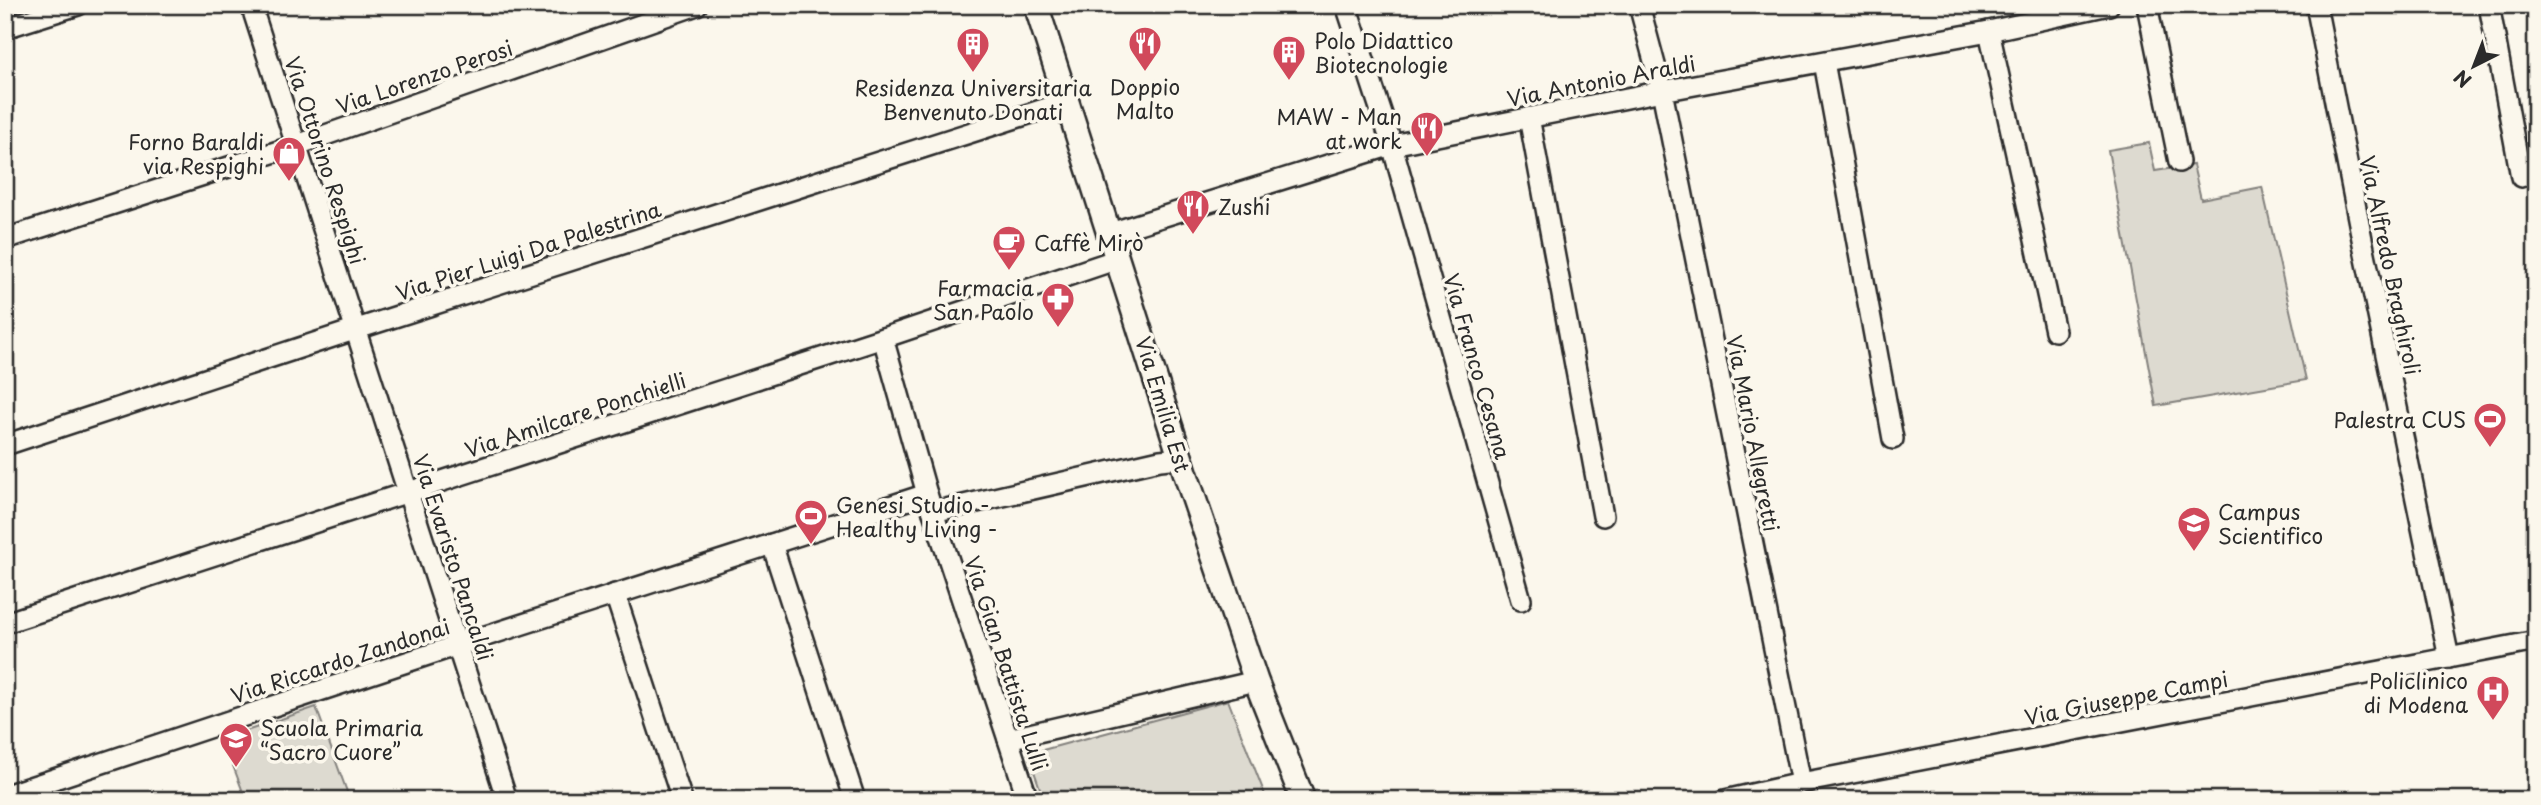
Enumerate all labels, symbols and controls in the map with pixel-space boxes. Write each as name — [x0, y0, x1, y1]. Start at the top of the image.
restaurant icon: Doppio Malto — [1126, 24, 1164, 73]
place label: Polo Didattico Biotecnologie — [1314, 24, 1453, 80]
building icon: Residenza Universitaria Benvenuto Donati — [954, 25, 992, 74]
street label: Via Lorenzo Perosi — [331, 31, 517, 121]
north arrow — [2440, 32, 2510, 102]
building icon: Polo Didattico Biotecnologie — [1270, 33, 1308, 82]
street label: Via Antonio Araldi — [1504, 46, 1698, 114]
street label: Via Ottorino Respighi — [277, 52, 375, 268]
text: N — [2447, 64, 2477, 95]
place label: Doppio Malto — [1110, 70, 1180, 126]
place label: Residenza Universitaria Benvenuto Donati — [854, 71, 1092, 127]
place label: MAW - Man at work — [1276, 100, 1402, 156]
restaurant icon: MAW - Man at work — [1408, 109, 1446, 158]
place label: Forno Baraldi via Respighi — [128, 125, 264, 181]
shop icon: Forno Baraldi via Respighi — [270, 134, 308, 183]
street label: Via Alfredo Braghiroli — [2352, 152, 2430, 378]
restaurant icon: Zushi — [1174, 187, 1212, 236]
place label: Zushi — [1218, 190, 1270, 222]
street label: Via Pier Luigi Da Palestrina — [391, 192, 665, 308]
cafe icon: Caffè Mirò — [990, 223, 1028, 272]
place label: Caffè Mirò — [1034, 226, 1144, 258]
street label: Via Franco Cesana — [1436, 269, 1520, 463]
place label: Farmacia San Paolo — [933, 271, 1034, 327]
pharmacy icon: Farmacia San Paolo — [1039, 280, 1077, 329]
street label: Via Emilia Est — [1128, 332, 1200, 476]
street label: Via Mario Allegretti — [1719, 332, 1789, 534]
street label: Via Amilcare Ponchielli — [460, 363, 690, 465]
sports icon: Palestra CUS — [2471, 400, 2509, 449]
place label: Palestra CUS — [2334, 403, 2466, 435]
street label: Via Evaristo Pancaldi — [405, 450, 503, 664]
place label: Genesi Studio - Healthy Living - — [836, 488, 998, 544]
place label: Campus Scientifico — [2218, 495, 2323, 551]
sports icon: Genesi Studio - Healthy Living - — [792, 497, 830, 546]
school or university icon: Campus Scientifico — [2175, 504, 2213, 553]
street label: Via Gian Battista Lulli — [957, 551, 1057, 775]
street label: Via Riccardo Zandonai — [226, 609, 454, 711]
street label: Via Giuseppe Campi — [2022, 662, 2230, 732]
place label: Policlinico di Modena — [2364, 664, 2468, 720]
hospital icon: Policlinico di Modena — [2474, 673, 2512, 722]
place label: Scuola Primaria “Sacro Cuore” — [260, 711, 424, 767]
school or university icon: Scuola Primaria “Sacro Cuore” — [217, 720, 255, 769]

